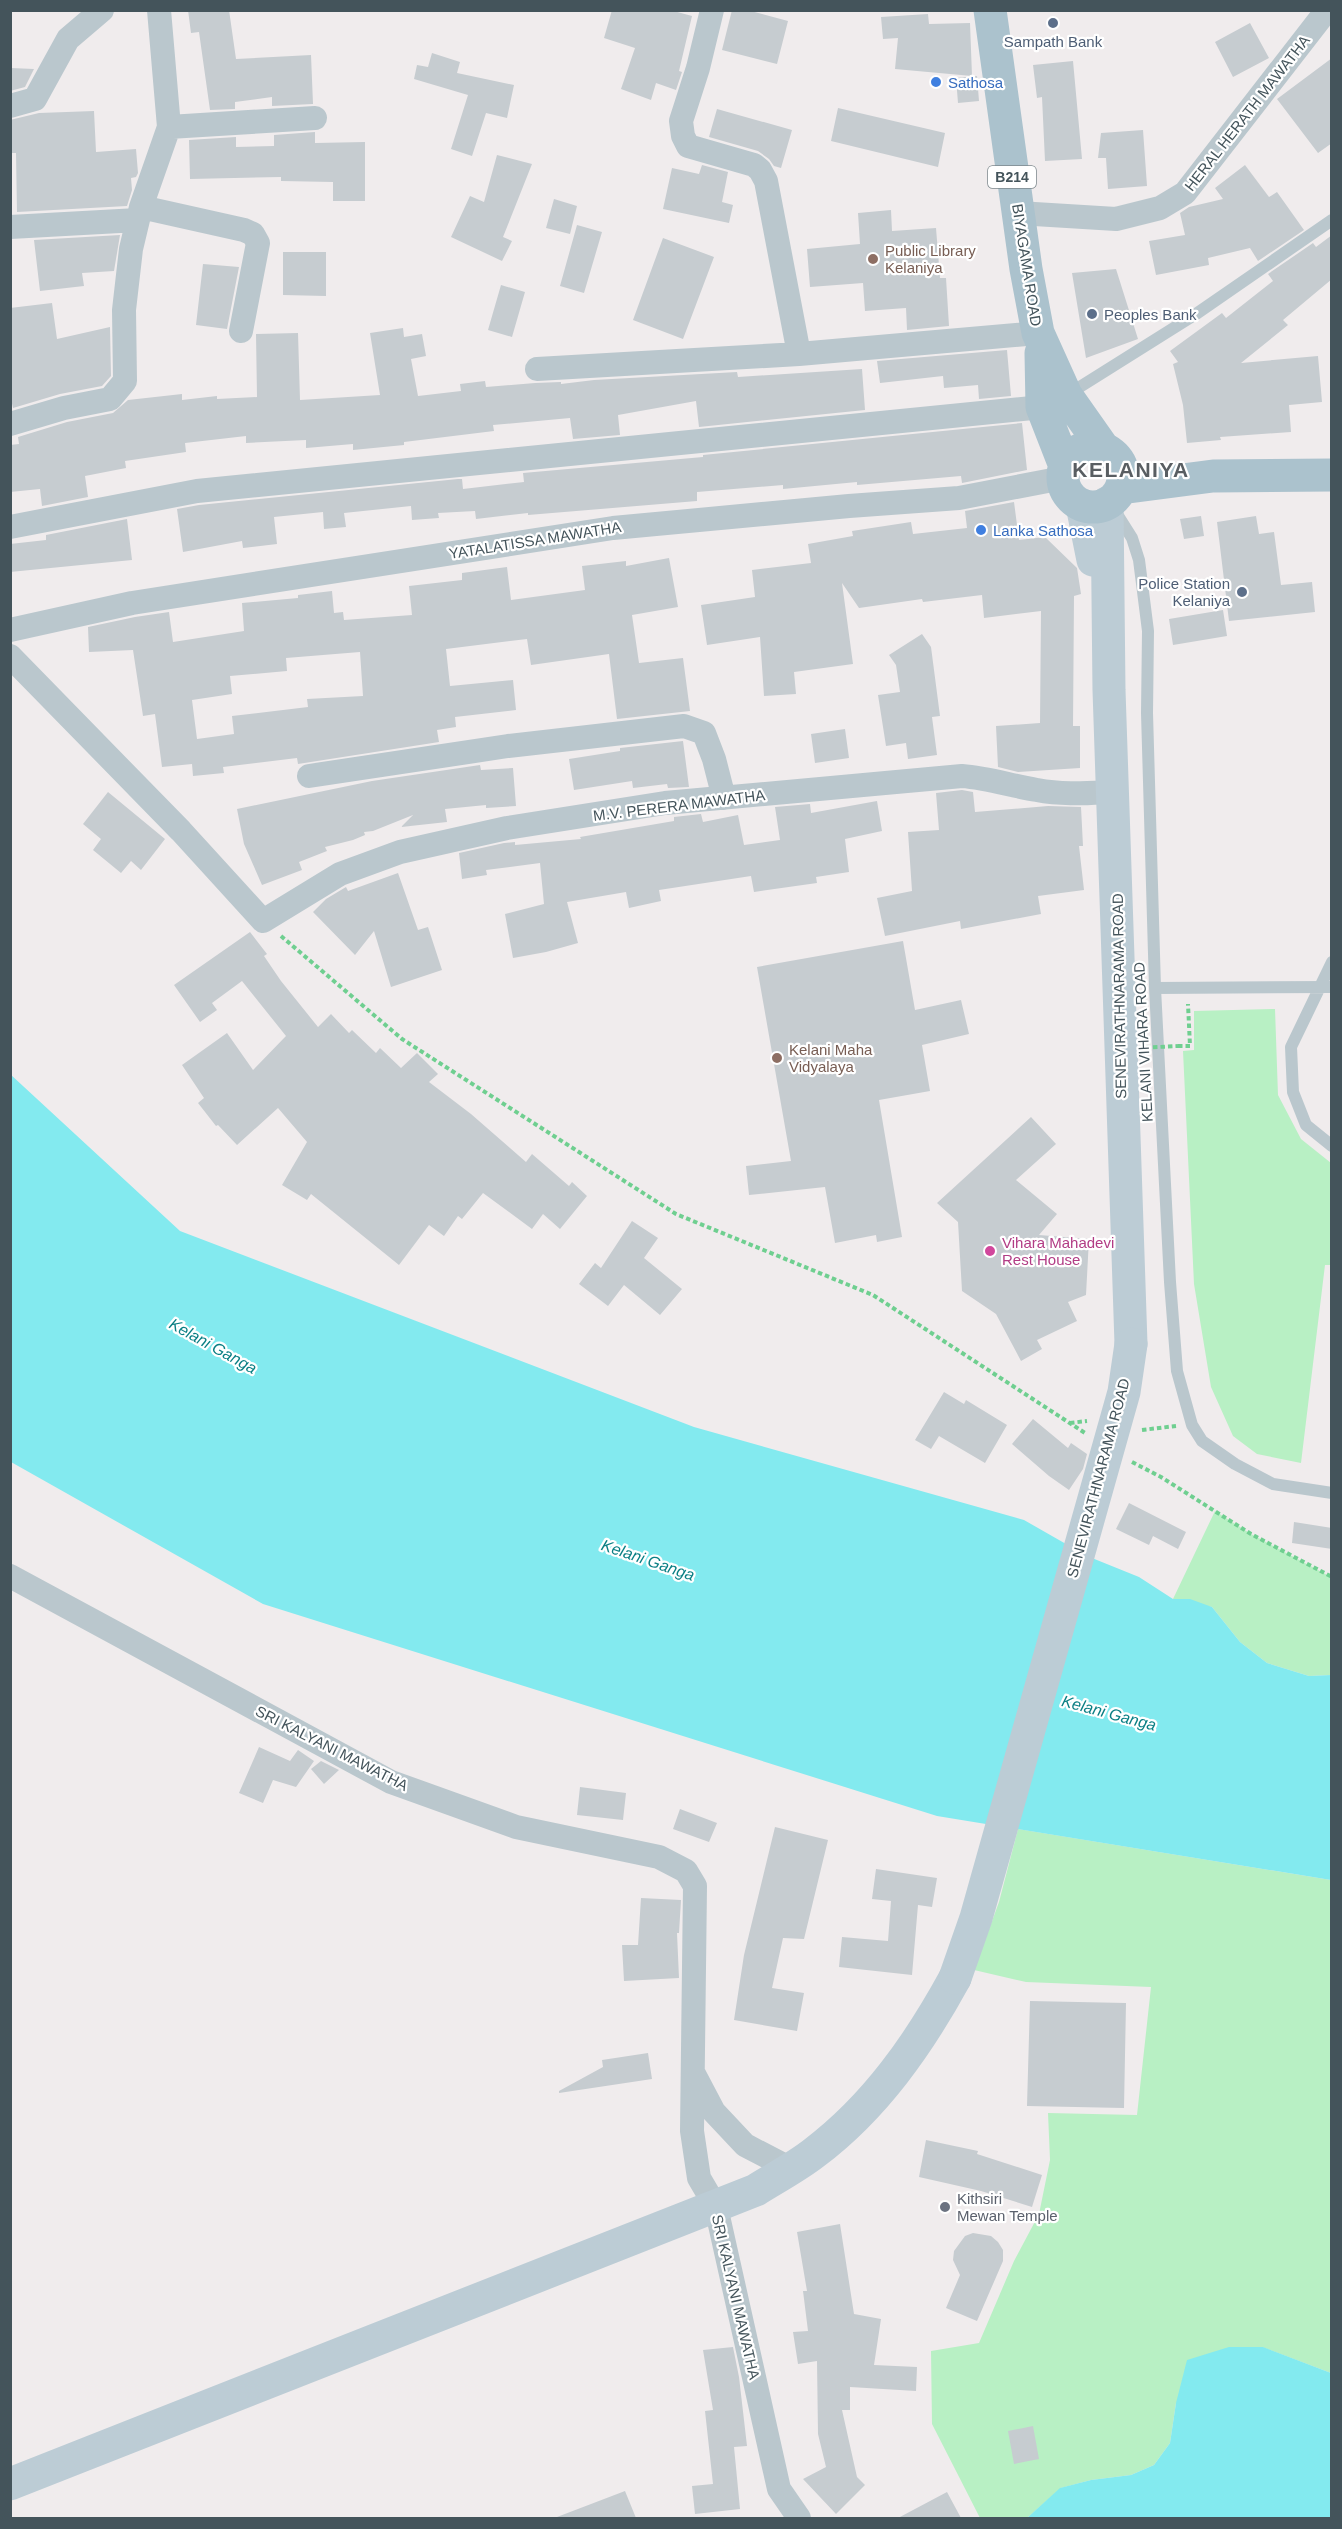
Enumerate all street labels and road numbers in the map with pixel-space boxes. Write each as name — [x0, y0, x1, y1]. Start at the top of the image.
street label: HERAL HERATH MAWATHA — [1181, 32, 1313, 194]
road number: B214 — [988, 166, 1036, 188]
street label: BIYAGAMA ROAD — [1009, 202, 1045, 328]
street label: YATALATISSA MAWATHA — [448, 518, 622, 562]
street label: M.V. PERERA MAWATHA — [592, 786, 766, 824]
street label: SENEVIRATHNARAMA ROAD — [1109, 893, 1129, 1099]
street label: KELANI VIHARA ROAD — [1130, 961, 1156, 1122]
street label: SENEVIRATHNARAMA ROAD — [1063, 1376, 1133, 1579]
street label: SRI KALYANI MAWATHA — [253, 1702, 411, 1794]
street label: SRI KALYANI MAWATHA — [709, 2213, 763, 2381]

